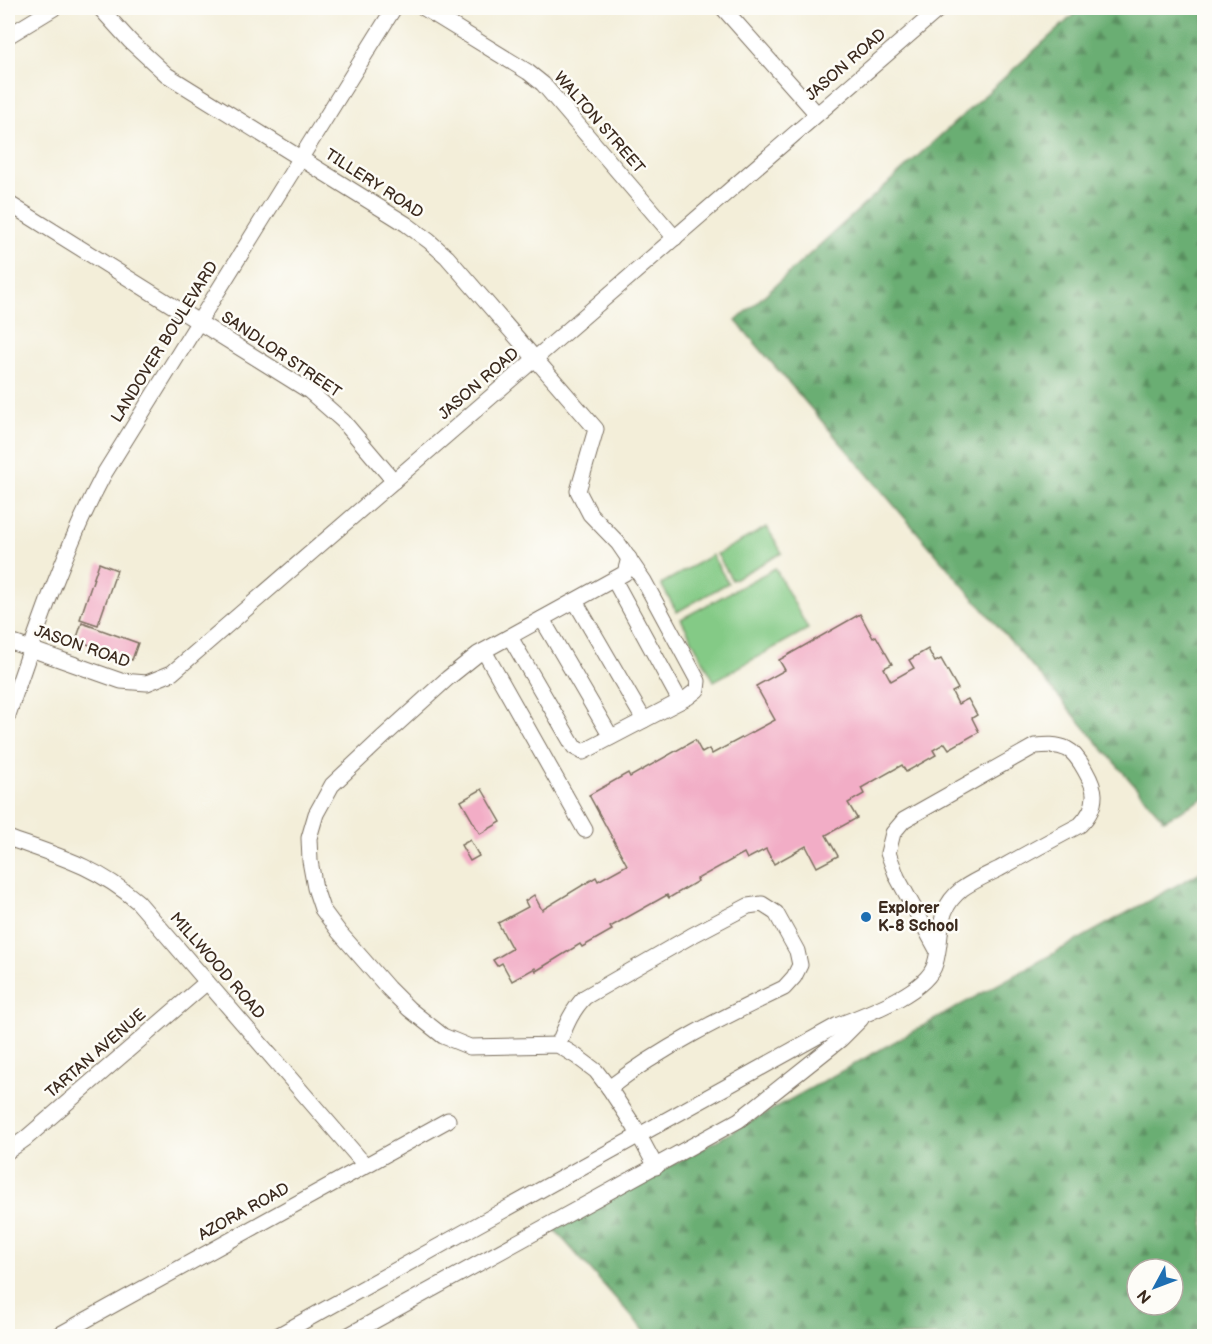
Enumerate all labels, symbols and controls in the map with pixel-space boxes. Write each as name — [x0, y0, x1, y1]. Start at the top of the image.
street label: JASON ROAD — [802, 25, 890, 105]
street label: WALTON STREET — [550, 68, 649, 178]
street label: TILLERY ROAD — [321, 145, 427, 223]
street label: LANDOVER BOULEVARD — [108, 258, 222, 426]
street label: SANDLOR STREET — [217, 308, 345, 402]
street label: JASON ROAD — [435, 344, 523, 424]
street label: JASON ROAD — [32, 622, 132, 672]
place label: Explorer K-8 School — [878, 899, 958, 936]
street label: MILLWOOD ROAD — [166, 909, 268, 1023]
marker: Explorer K-8 School — [859, 910, 873, 924]
street label: TARTAN AVENUE — [42, 1005, 150, 1103]
street label: AZORA ROAD — [195, 1179, 293, 1245]
north arrow — [1125, 1257, 1185, 1317]
text: N — [1134, 1285, 1156, 1307]

